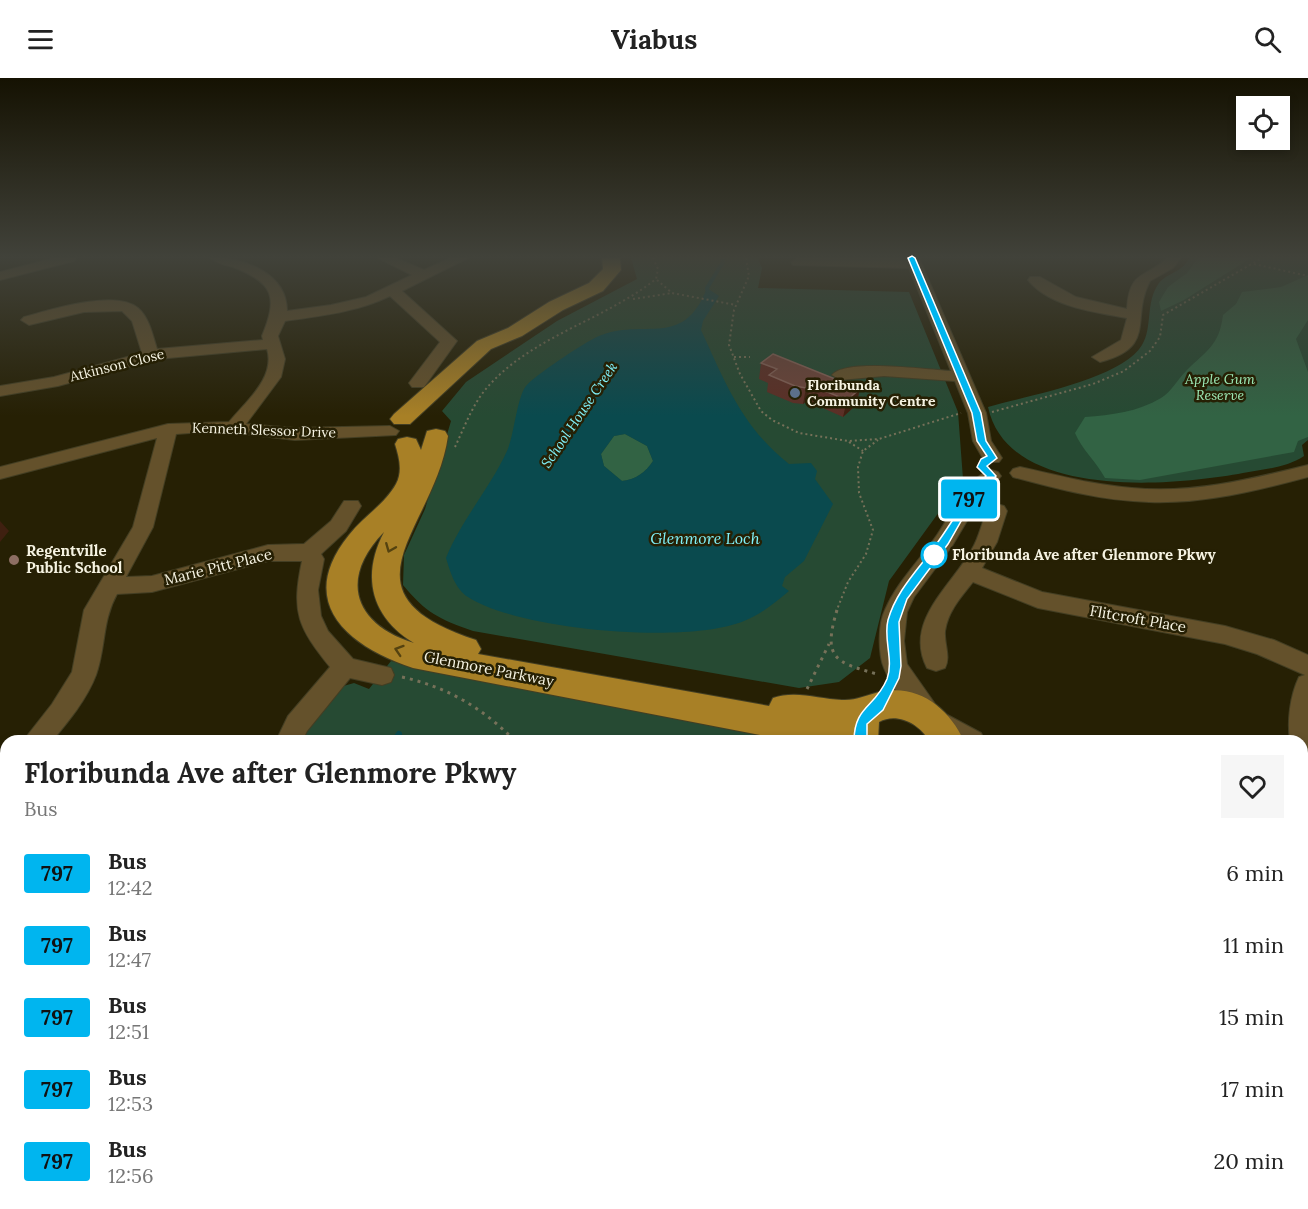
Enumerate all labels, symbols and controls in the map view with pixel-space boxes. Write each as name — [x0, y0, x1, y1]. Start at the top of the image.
text: Viabus — [611, 22, 697, 56]
icon: menu — [24, 23, 57, 56]
icon: search — [1251, 23, 1284, 56]
map controls — [1236, 96, 1290, 150]
button: locate — [1236, 96, 1290, 150]
street label: Atkinson Close — [67, 344, 167, 386]
water label: School House Creek — [537, 359, 621, 471]
park label: Apple Gum Reserve — [1184, 370, 1256, 404]
place label: Floribunda Community Centre — [807, 376, 936, 410]
marker: Floribunda Community Centre — [788, 386, 802, 400]
street label: Kenneth Slessor Drive — [192, 418, 337, 442]
line badge: 797 — [934, 480, 1004, 518]
text: 797 — [953, 486, 985, 513]
water label: Glenmore Loch — [650, 528, 760, 548]
place label: Regentville Public School — [26, 541, 123, 577]
one-way arrow — [385, 541, 397, 552]
marker: Floribunda Ave after Glenmore Pkwy — [921, 542, 947, 568]
street label: Marie Pitt Place — [162, 544, 274, 589]
place label: Floribunda Ave after Glenmore Pkwy — [952, 545, 1217, 564]
marker: Regentville Public School — [7, 553, 21, 567]
street label: Flitcroft Place — [1088, 601, 1188, 636]
one-way arrow — [394, 645, 405, 658]
street label: Glenmore Parkway — [423, 647, 556, 690]
text: Floribunda Ave after Glenmore Pkwy — [24, 755, 517, 791]
button: heart — [1221, 755, 1284, 818]
text: Bus — [24, 796, 58, 821]
text: Bus — [108, 847, 147, 875]
text: 6 min — [1226, 859, 1284, 887]
text: 797 — [41, 860, 73, 887]
text: 12:42 — [108, 875, 153, 900]
text: Bus — [108, 919, 147, 947]
text: 11 min — [1223, 931, 1284, 959]
text: 797 — [41, 932, 73, 959]
text: 12:47 — [108, 947, 151, 972]
text: Bus — [108, 991, 147, 1019]
text: 15 min — [1219, 1003, 1284, 1031]
text: 797 — [41, 1004, 73, 1031]
text: 12:51 — [108, 1019, 149, 1044]
text: Bus — [108, 1063, 147, 1091]
text: 17 min — [1221, 1075, 1284, 1103]
text: 797 — [41, 1076, 73, 1103]
text: 12:53 — [108, 1091, 153, 1116]
text: Bus — [108, 1135, 147, 1163]
text: 20 min — [1214, 1147, 1284, 1175]
text: 797 — [41, 1148, 73, 1175]
text: 12:56 — [108, 1163, 153, 1188]

